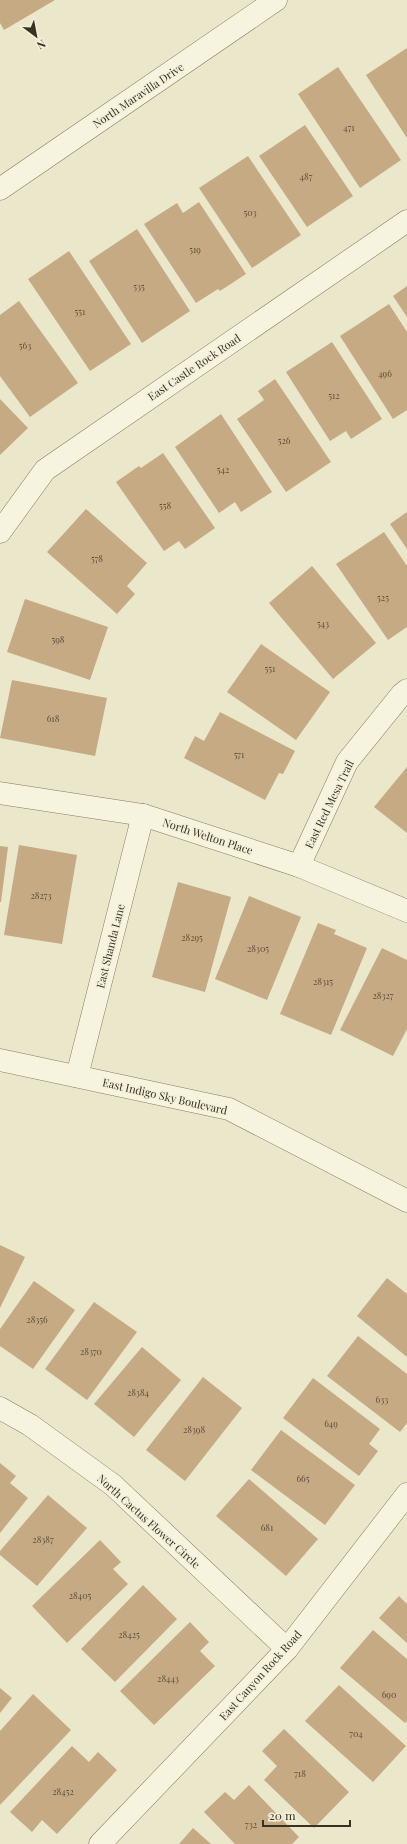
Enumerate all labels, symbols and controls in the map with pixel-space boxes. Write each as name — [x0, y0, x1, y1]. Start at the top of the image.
north arrow — [16, 16, 56, 56]
text: N — [34, 36, 49, 53]
street label: North Maravilla Drive — [90, 59, 187, 131]
house number: 471 — [343, 121, 355, 133]
house number: 487 — [300, 170, 313, 182]
house number: 503 — [243, 206, 257, 218]
house number: 519 — [189, 243, 201, 255]
house number: 535 — [133, 280, 145, 292]
house number: 551 — [75, 305, 86, 317]
street label: East Castle Rock Road — [145, 330, 244, 404]
house number: 563 — [19, 339, 31, 351]
house number: 496 — [378, 367, 392, 379]
house number: 512 — [328, 389, 340, 401]
house number: 526 — [278, 434, 291, 446]
house number: 542 — [217, 463, 229, 475]
house number: 558 — [159, 499, 171, 511]
house number: 578 — [91, 552, 103, 564]
house number: 525 — [377, 591, 389, 603]
house number: 543 — [317, 617, 329, 629]
house number: 598 — [52, 633, 65, 645]
house number: 551 — [265, 662, 276, 674]
house number: 618 — [47, 712, 60, 724]
house number: 571 — [234, 748, 245, 760]
street label: East Red Mesa Trail — [301, 757, 357, 851]
street label: North Welton Place — [161, 814, 256, 858]
house number: 28273 — [30, 889, 52, 901]
street label: East Shanda Lane — [92, 902, 128, 990]
house number: 28295 — [181, 931, 203, 943]
house number: 28305 — [247, 942, 269, 954]
house number: 28315 — [313, 975, 333, 987]
house number: 28327 — [373, 989, 394, 1001]
street label: East Indigo Sky Boulevard — [101, 1074, 229, 1118]
house number: 28356 — [26, 1313, 48, 1325]
house number: 28370 — [80, 1345, 102, 1357]
house number: 28384 — [127, 1386, 150, 1398]
house number: 633 — [376, 1393, 388, 1405]
house number: 649 — [324, 1417, 338, 1429]
house number: 28398 — [183, 1423, 205, 1435]
street label: North Cactus Flower Circle — [94, 1471, 204, 1572]
house number: 665 — [296, 1472, 310, 1484]
house number: 681 — [261, 1521, 274, 1533]
house number: 28387 — [32, 1533, 54, 1545]
house number: 28405 — [69, 1589, 92, 1601]
street label: East Canyon Rock Road — [216, 1626, 305, 1723]
house number: 28425 — [118, 1628, 140, 1640]
house number: 28443 — [157, 1672, 179, 1684]
house number: 690 — [382, 1688, 396, 1700]
house number: 704 — [349, 1727, 363, 1739]
house number: 718 — [294, 1767, 306, 1779]
house number: 28452 — [52, 1785, 74, 1797]
scale bar — [263, 1802, 350, 1828]
text: 20 m — [269, 1807, 296, 1823]
house number: 732 — [245, 1818, 257, 1830]

